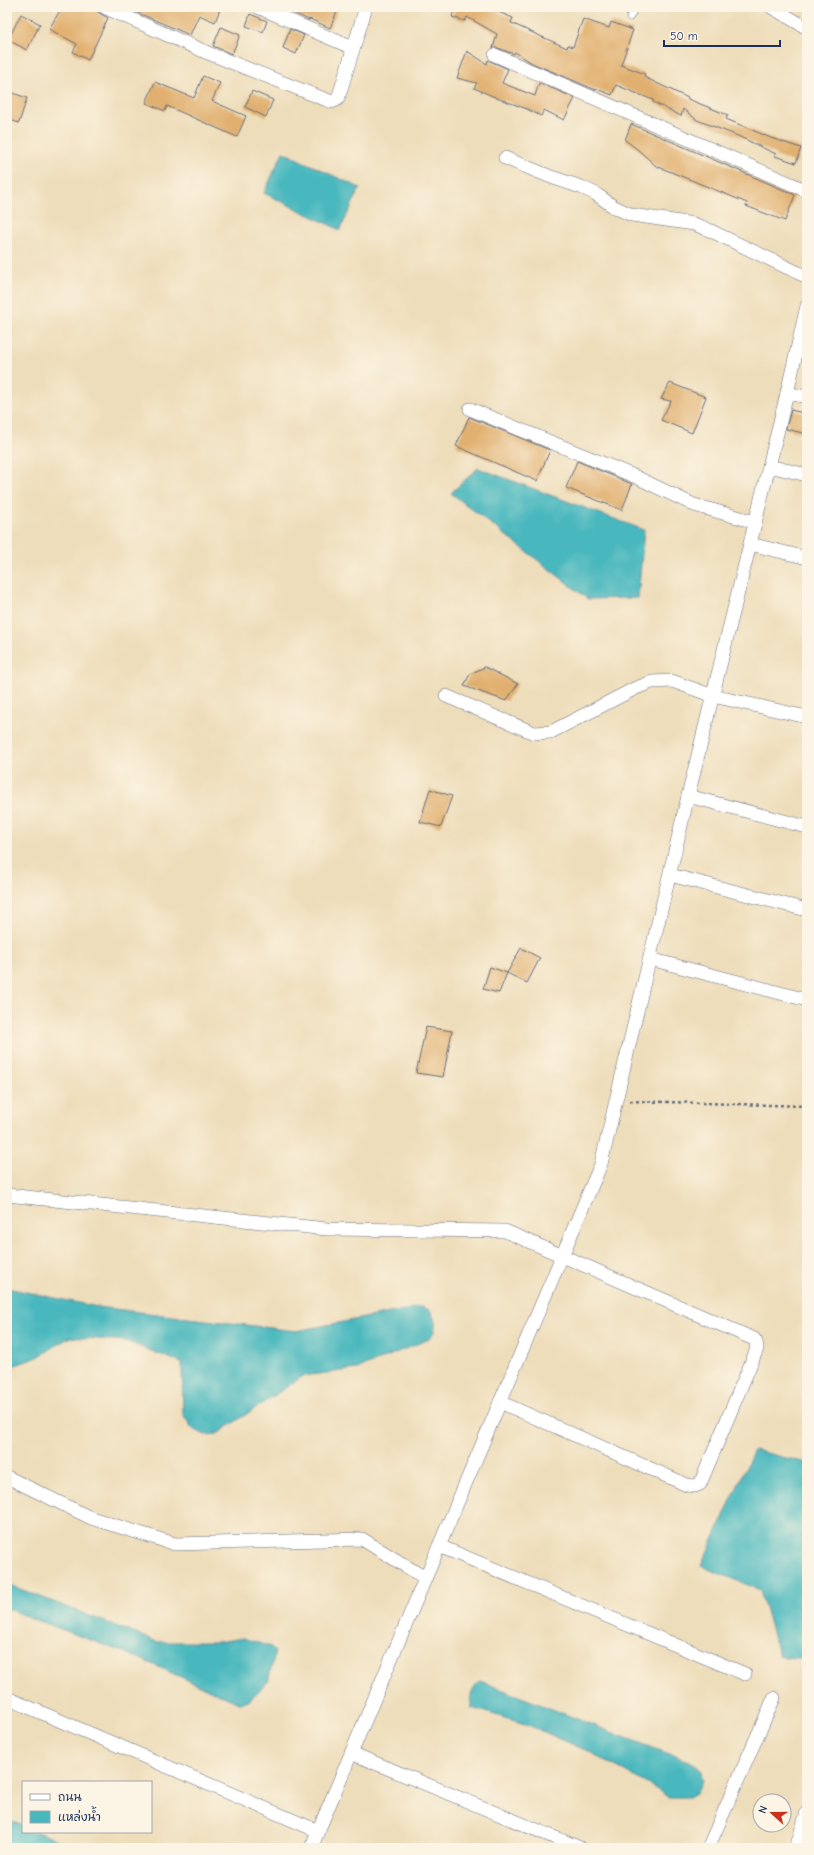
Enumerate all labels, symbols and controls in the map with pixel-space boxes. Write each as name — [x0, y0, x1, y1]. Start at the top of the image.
scale bar — [664, 22, 780, 48]
text: 50 m — [670, 29, 698, 43]
legend — [22, 1781, 152, 1833]
text: ถนน — [58, 1790, 82, 1804]
north arrow — [752, 1793, 792, 1833]
text: N — [756, 1804, 770, 1815]
text: แหล่งน้ำ — [58, 1806, 101, 1824]

